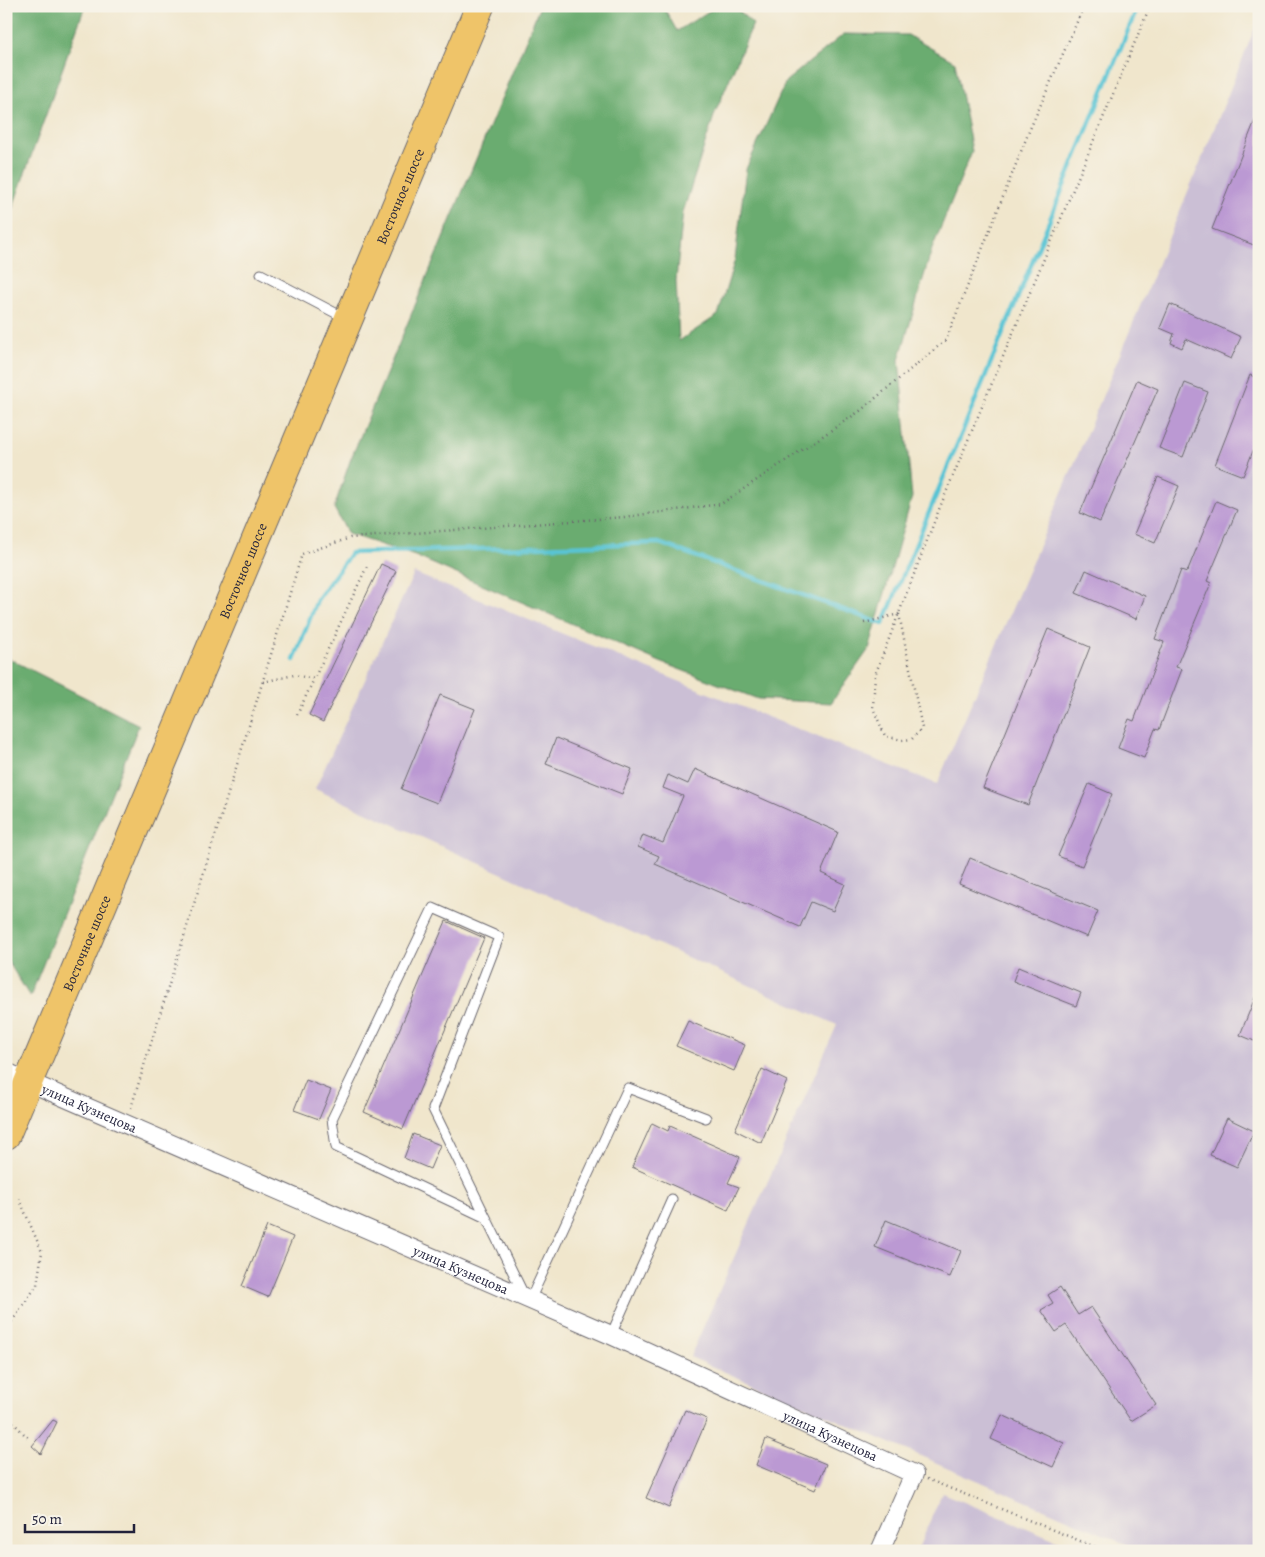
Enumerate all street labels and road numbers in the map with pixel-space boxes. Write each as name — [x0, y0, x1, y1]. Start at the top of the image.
street label: Восточное шоссе — [372, 146, 429, 247]
street label: Восточное шоссе — [215, 520, 272, 622]
street label: Восточное шоссе — [58, 892, 116, 994]
street label: улица Кузнецова — [38, 1079, 140, 1138]
street label: улица Кузнецова — [409, 1241, 512, 1299]
street label: улица Кузнецова — [779, 1406, 881, 1466]

